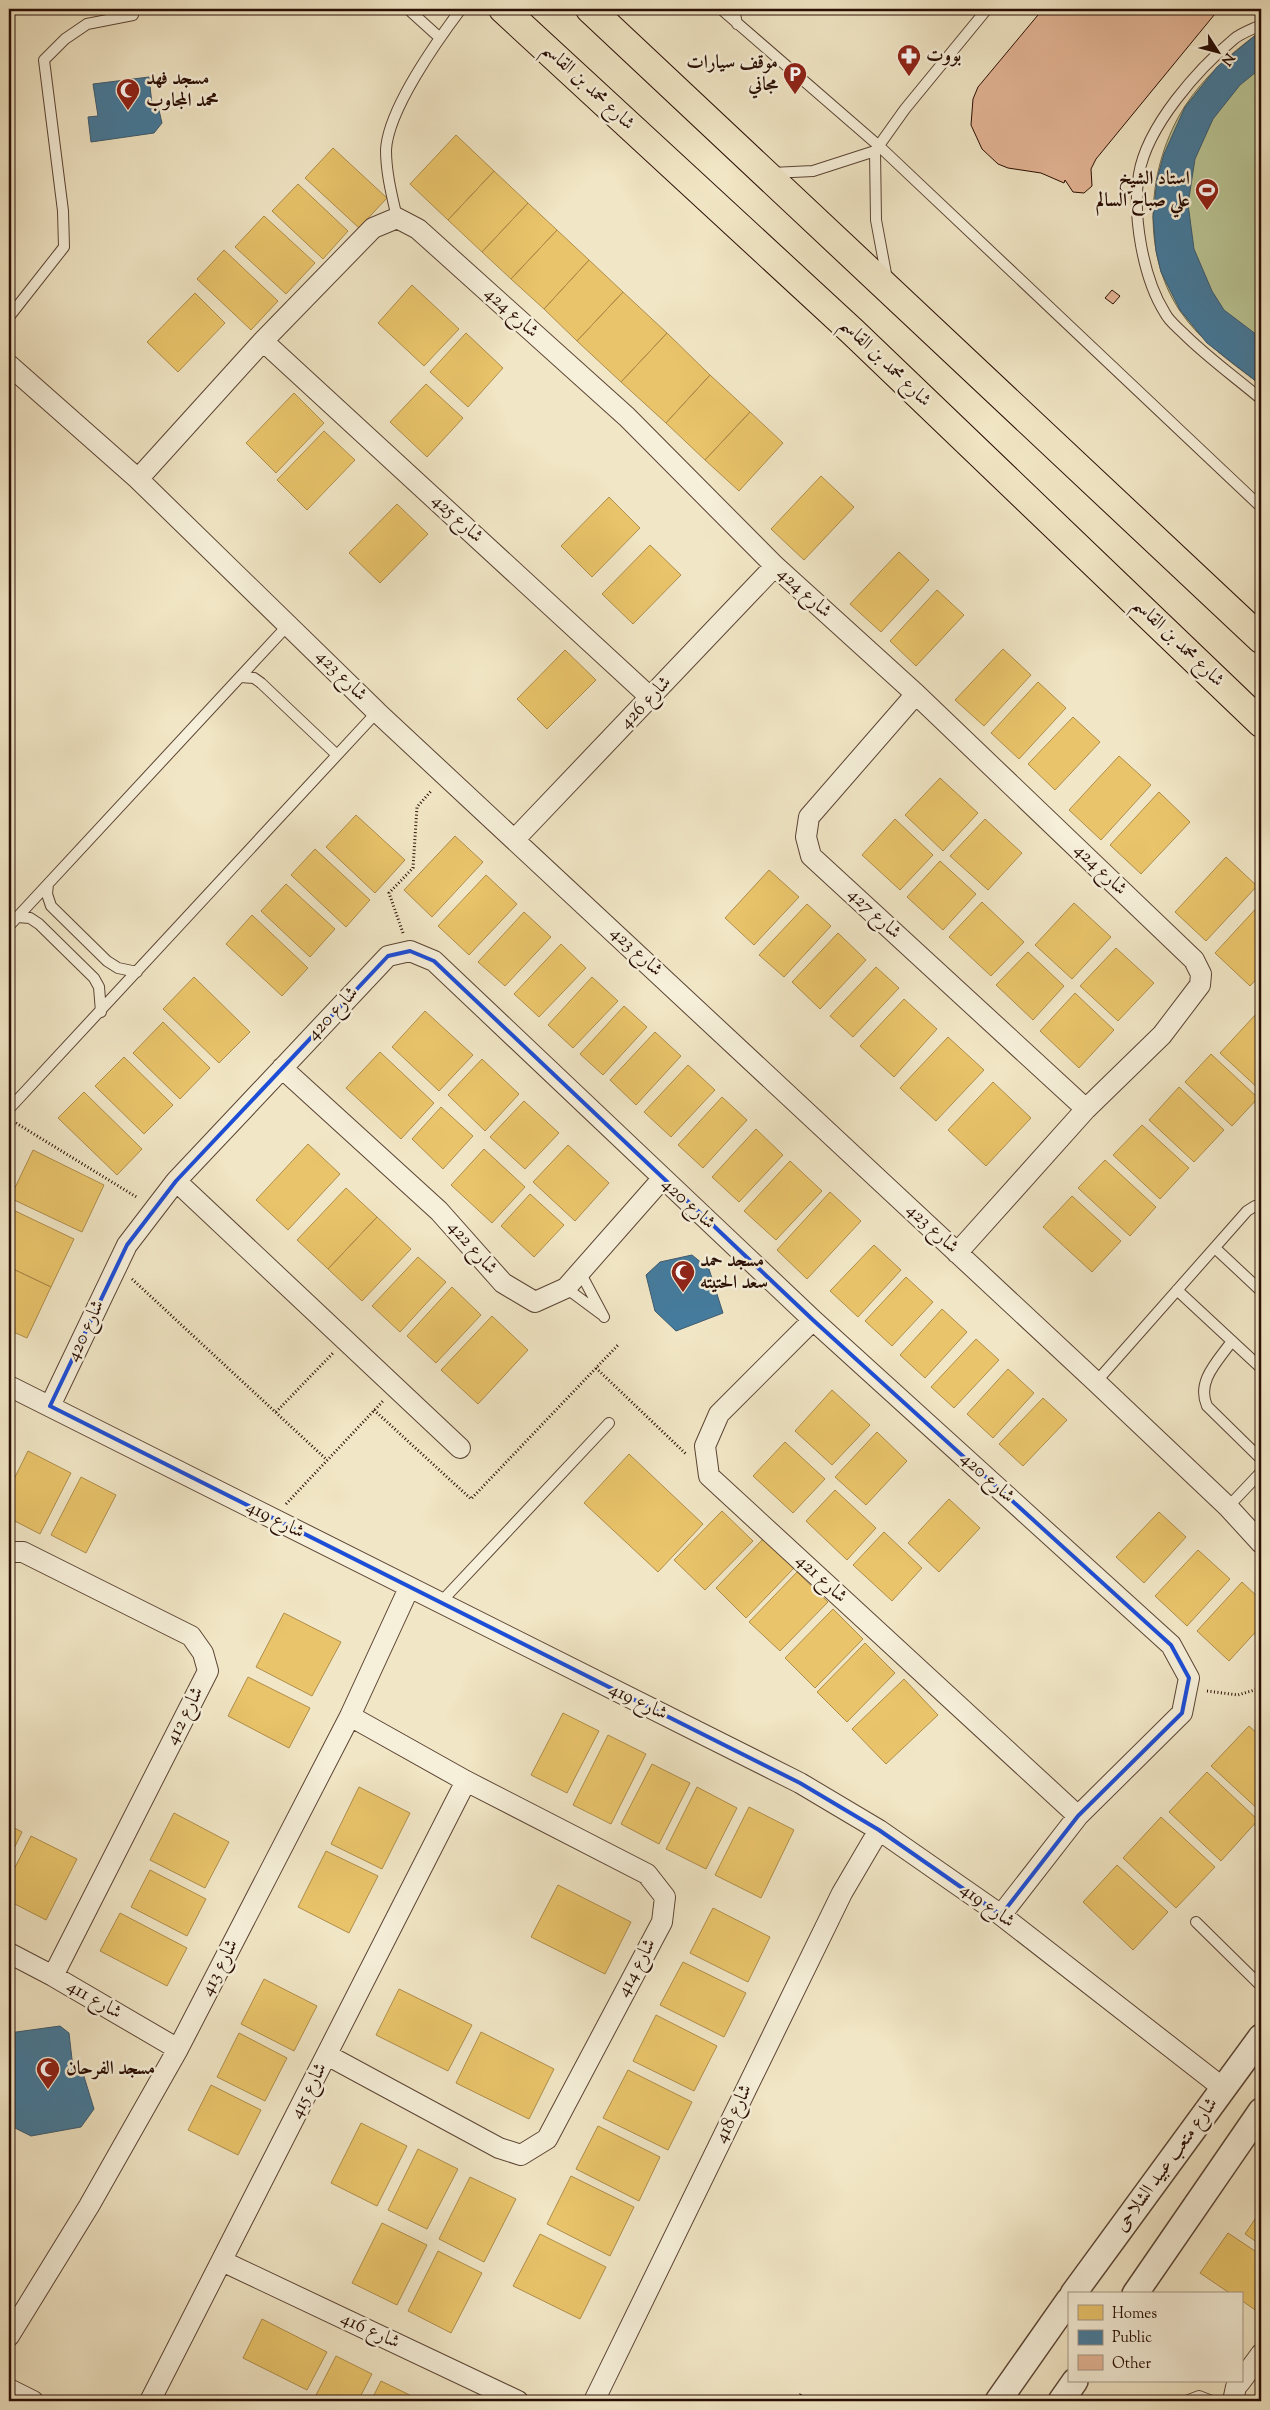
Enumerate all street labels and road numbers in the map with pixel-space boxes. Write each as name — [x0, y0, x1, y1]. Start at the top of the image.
street label: شارع محمد بن القاسم — [533, 37, 640, 140]
street label: شارع 424 — [478, 281, 544, 345]
street label: شارع محمد بن القاسم — [830, 312, 937, 417]
street label: شارع 425 — [425, 488, 489, 550]
street label: شارع 424 — [771, 561, 837, 625]
street label: شارع محمد بن القاسم — [1123, 592, 1230, 697]
street label: شارع 423 — [309, 644, 373, 708]
street label: شارع 426 — [614, 670, 678, 736]
street label: شارع 424 — [1067, 838, 1133, 902]
street label: شارع 427 — [841, 882, 907, 946]
street label: شارع 423 — [604, 921, 668, 983]
street label: شارع 420 — [301, 981, 365, 1047]
street label: شارع 420 — [655, 1172, 721, 1236]
street label: شارع 423 — [900, 1198, 964, 1260]
street label: شارع 422 — [441, 1215, 503, 1281]
street label: شارع 420 — [60, 1296, 112, 1366]
street label: شارع 420 — [954, 1446, 1020, 1510]
street label: شارع 419 — [241, 1494, 309, 1546]
street label: شارع 421 — [789, 1548, 853, 1610]
street label: شارع 419 — [604, 1676, 672, 1728]
street label: شارع 412 — [159, 1682, 211, 1750]
street label: شارع 419 — [954, 1877, 1020, 1935]
street label: شارع 414 — [610, 1934, 664, 2002]
street label: شارع 413 — [194, 1935, 246, 2001]
street label: شارع 411 — [61, 1973, 127, 2027]
street label: شارع 415 — [283, 2058, 335, 2124]
street label: شارع 418 — [708, 2080, 760, 2148]
street label: شارع متعب عبيد الشلاحى — [1109, 2092, 1225, 2238]
street label: شارع 416 — [336, 2306, 404, 2356]

